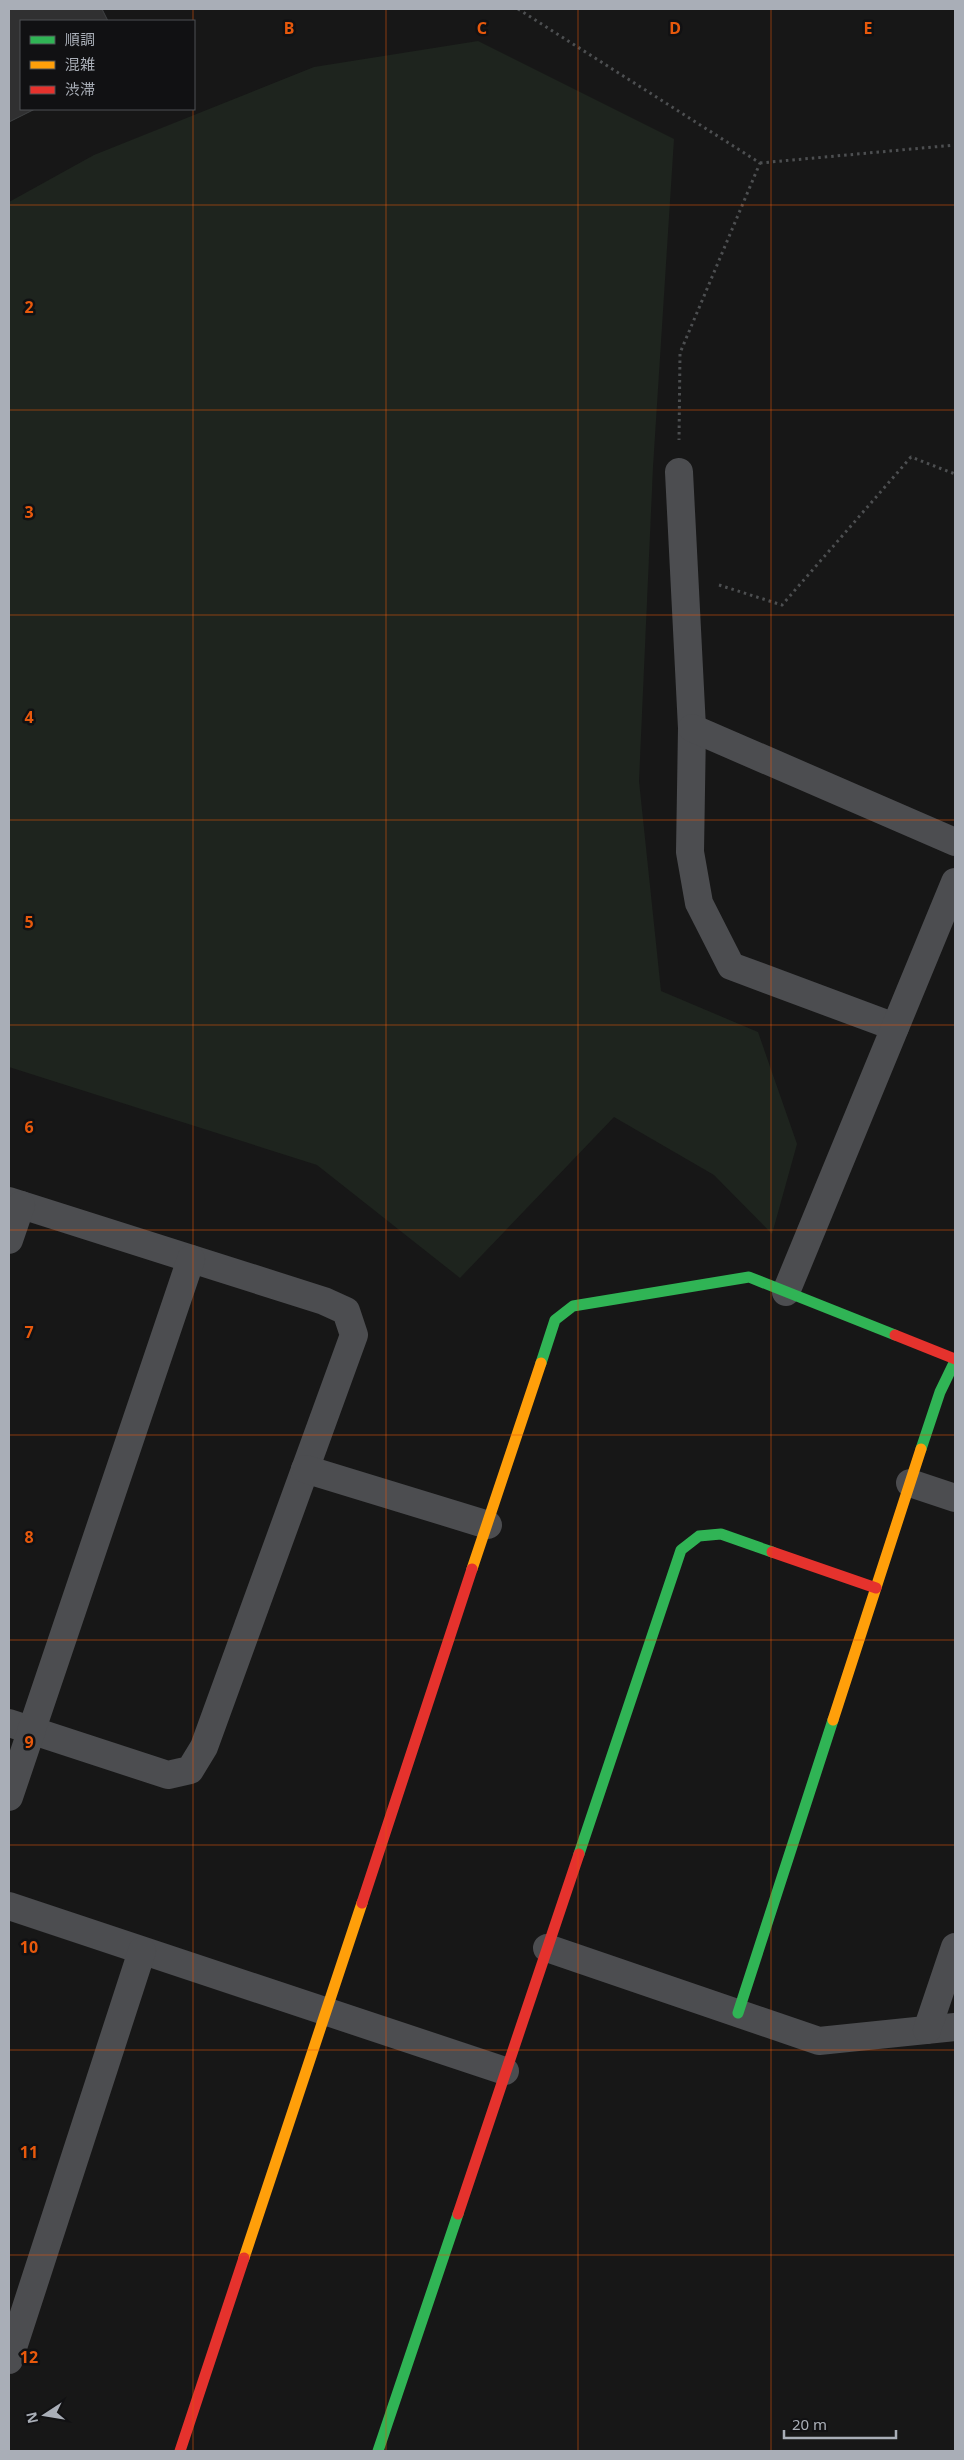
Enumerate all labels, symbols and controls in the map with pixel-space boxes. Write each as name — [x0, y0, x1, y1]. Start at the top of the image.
text: B — [284, 17, 294, 39]
text: C — [477, 17, 487, 39]
text: D — [669, 17, 681, 39]
text: E — [864, 17, 873, 39]
legend — [20, 20, 195, 110]
text: 順調 — [65, 29, 95, 49]
text: 混雑 — [65, 54, 95, 74]
text: 渋滞 — [65, 79, 95, 99]
text: 2 — [24, 296, 34, 318]
text: 3 — [24, 501, 34, 523]
text: 4 — [24, 706, 34, 728]
text: 5 — [24, 911, 34, 933]
text: 6 — [24, 1116, 34, 1138]
text: 7 — [24, 1321, 34, 1343]
text: 8 — [24, 1526, 34, 1548]
text: 9 — [24, 1731, 34, 1753]
text: 10 — [20, 1936, 38, 1958]
text: 11 — [20, 2141, 38, 2163]
text: 12 — [20, 2346, 38, 2368]
north arrow — [20, 2390, 70, 2440]
scale bar — [784, 2408, 896, 2440]
text: N — [21, 2410, 42, 2425]
text: 20 m — [792, 2414, 827, 2434]

